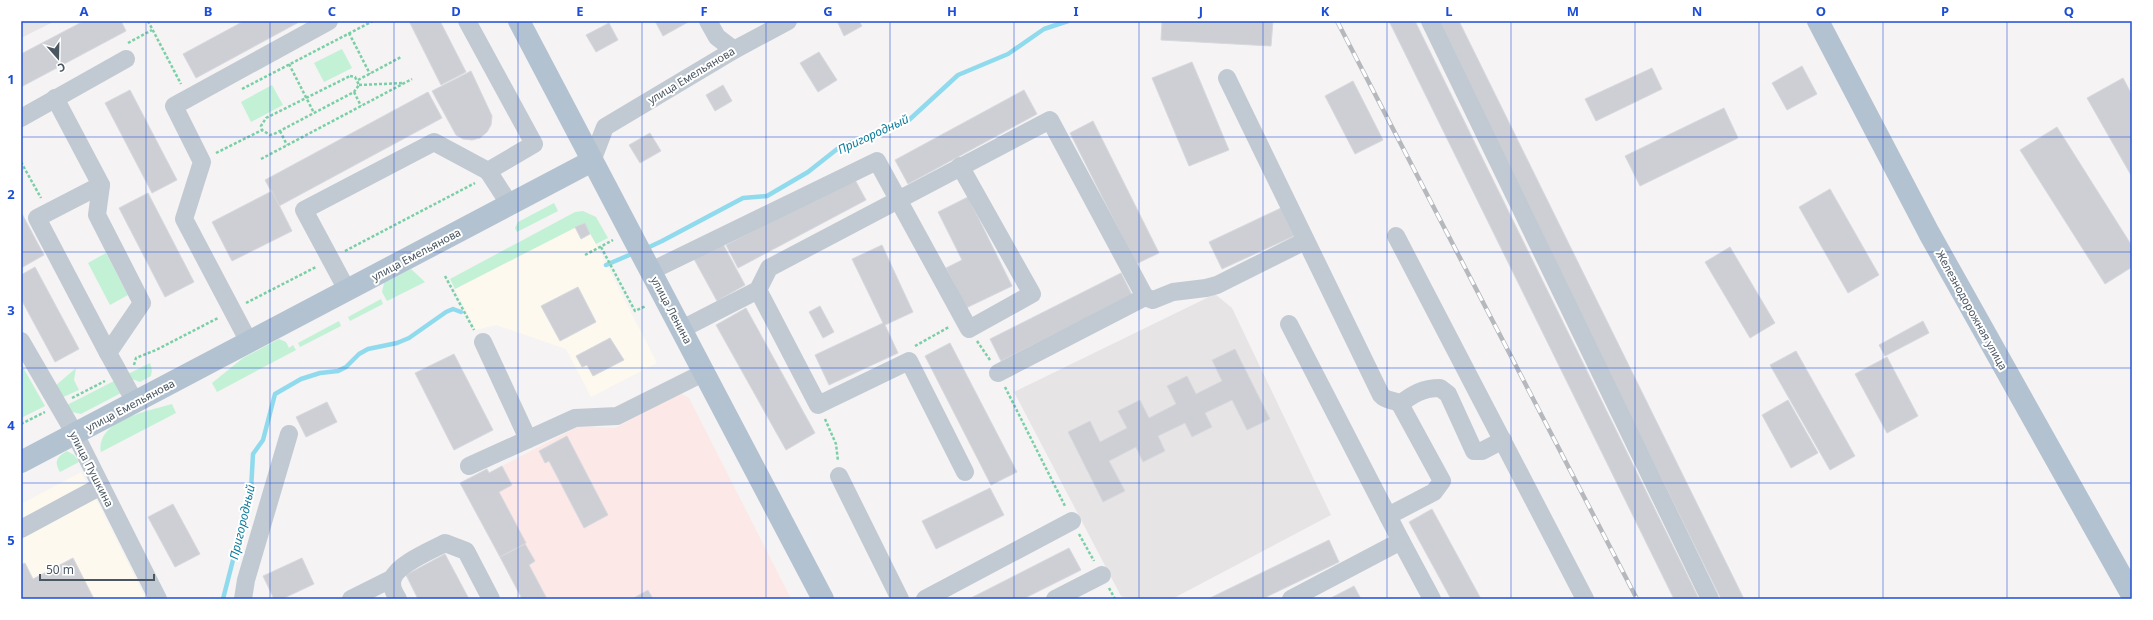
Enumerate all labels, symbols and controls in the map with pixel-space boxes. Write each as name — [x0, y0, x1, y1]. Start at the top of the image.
text: A — [80, 2, 89, 20]
text: B — [204, 2, 212, 20]
text: C — [328, 2, 336, 20]
text: D — [451, 2, 461, 20]
text: E — [576, 2, 584, 20]
text: F — [700, 2, 708, 20]
text: G — [823, 2, 833, 20]
text: H — [947, 2, 957, 20]
text: I — [1073, 2, 1079, 20]
text: J — [1198, 2, 1203, 20]
text: K — [1321, 2, 1330, 20]
text: L — [1445, 2, 1453, 20]
text: M — [1567, 2, 1579, 20]
text: N — [1692, 2, 1702, 20]
text: O — [1816, 2, 1826, 20]
text: P — [1941, 2, 1949, 20]
text: Q — [2064, 2, 2074, 20]
north arrow — [38, 38, 78, 78]
street label: улица Емельянова — [645, 43, 737, 107]
text: С — [56, 60, 67, 76]
text: 1 — [7, 70, 15, 88]
water label: Пригородный — [835, 110, 911, 158]
text: 2 — [7, 185, 15, 203]
street label: улица Емельянова — [369, 224, 463, 284]
street label: Железнодорожная улица — [1933, 247, 2011, 373]
street label: улица Ленина — [648, 274, 696, 346]
text: 3 — [7, 301, 15, 319]
street label: улица Емельянова — [83, 375, 177, 435]
text: 4 — [7, 416, 15, 434]
street label: улица Пушкина — [66, 429, 118, 509]
water label: Пригородный — [225, 483, 259, 561]
text: 5 — [7, 531, 15, 549]
scale bar — [40, 556, 154, 582]
text: 50 m — [46, 561, 74, 578]

